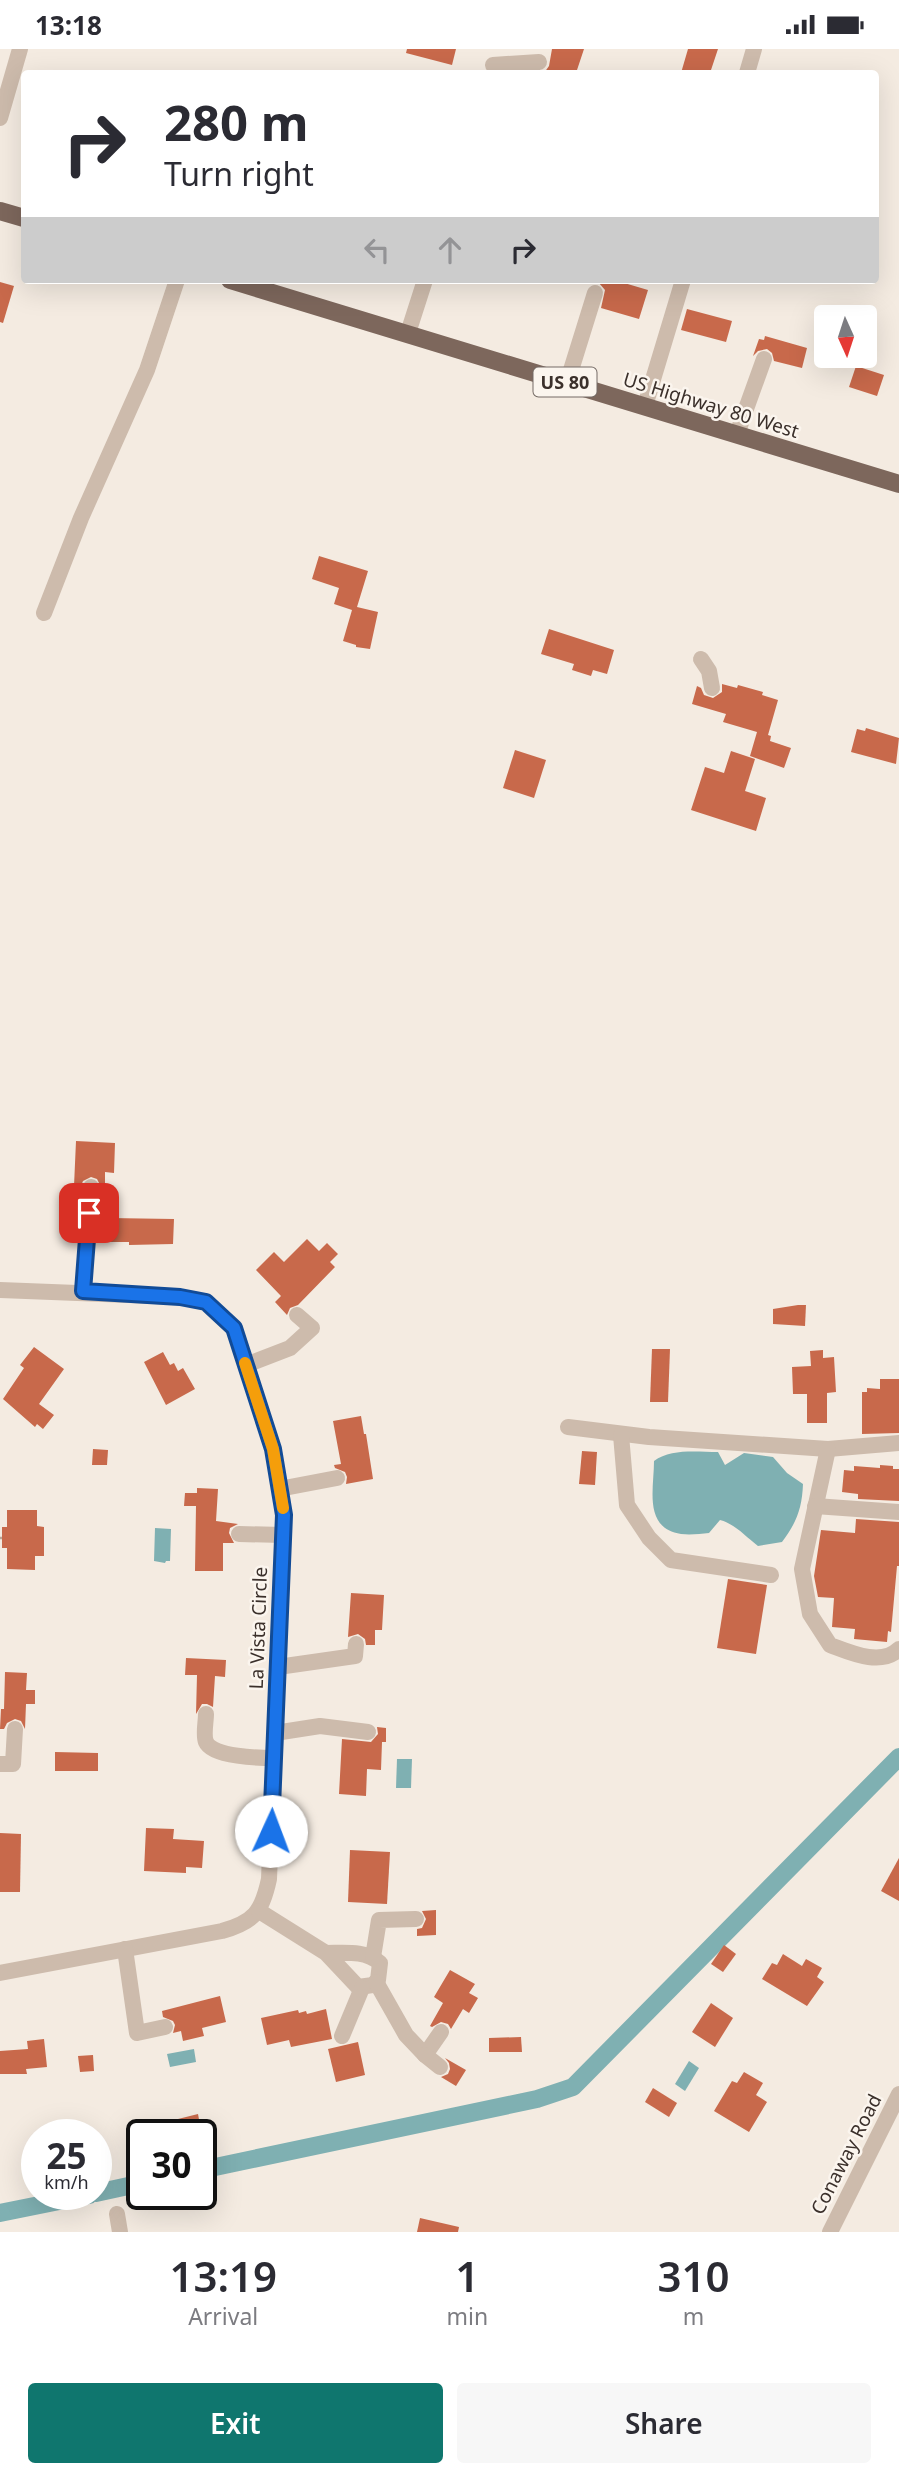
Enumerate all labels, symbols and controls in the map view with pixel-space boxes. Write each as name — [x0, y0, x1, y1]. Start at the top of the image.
text: 13:18 — [35, 7, 102, 43]
text: 280 m — [164, 89, 309, 155]
icon: right — [49, 98, 140, 189]
text: Turn right — [164, 152, 314, 195]
icon: left — [358, 231, 396, 269]
icon: ahead — [431, 231, 469, 269]
icon: right — [504, 231, 542, 269]
north arrow — [814, 305, 877, 367]
map controls — [814, 305, 877, 368]
street label: US Highway 80 West — [620, 366, 802, 444]
road number: US 80 — [534, 367, 596, 397]
pin — [59, 1183, 119, 1243]
icon: arrive — [70, 1194, 108, 1232]
street label: La Vista Circle — [243, 1566, 273, 1690]
position arrow — [234, 1794, 308, 1868]
street label: Conaway Road — [804, 2089, 888, 2219]
speed limit sign: 30 — [126, 2119, 217, 2210]
text: 25 — [46, 2132, 87, 2179]
text: km/h — [44, 2170, 89, 2194]
text: 13:19 — [169, 2247, 277, 2304]
text: 1 — [455, 2247, 479, 2304]
text: 310 — [658, 2247, 730, 2304]
text: Arrival — [188, 2300, 258, 2332]
text: min — [446, 2300, 488, 2332]
text: m — [683, 2300, 704, 2332]
button: Exit — [28, 2383, 443, 2463]
button: Share — [457, 2383, 871, 2463]

